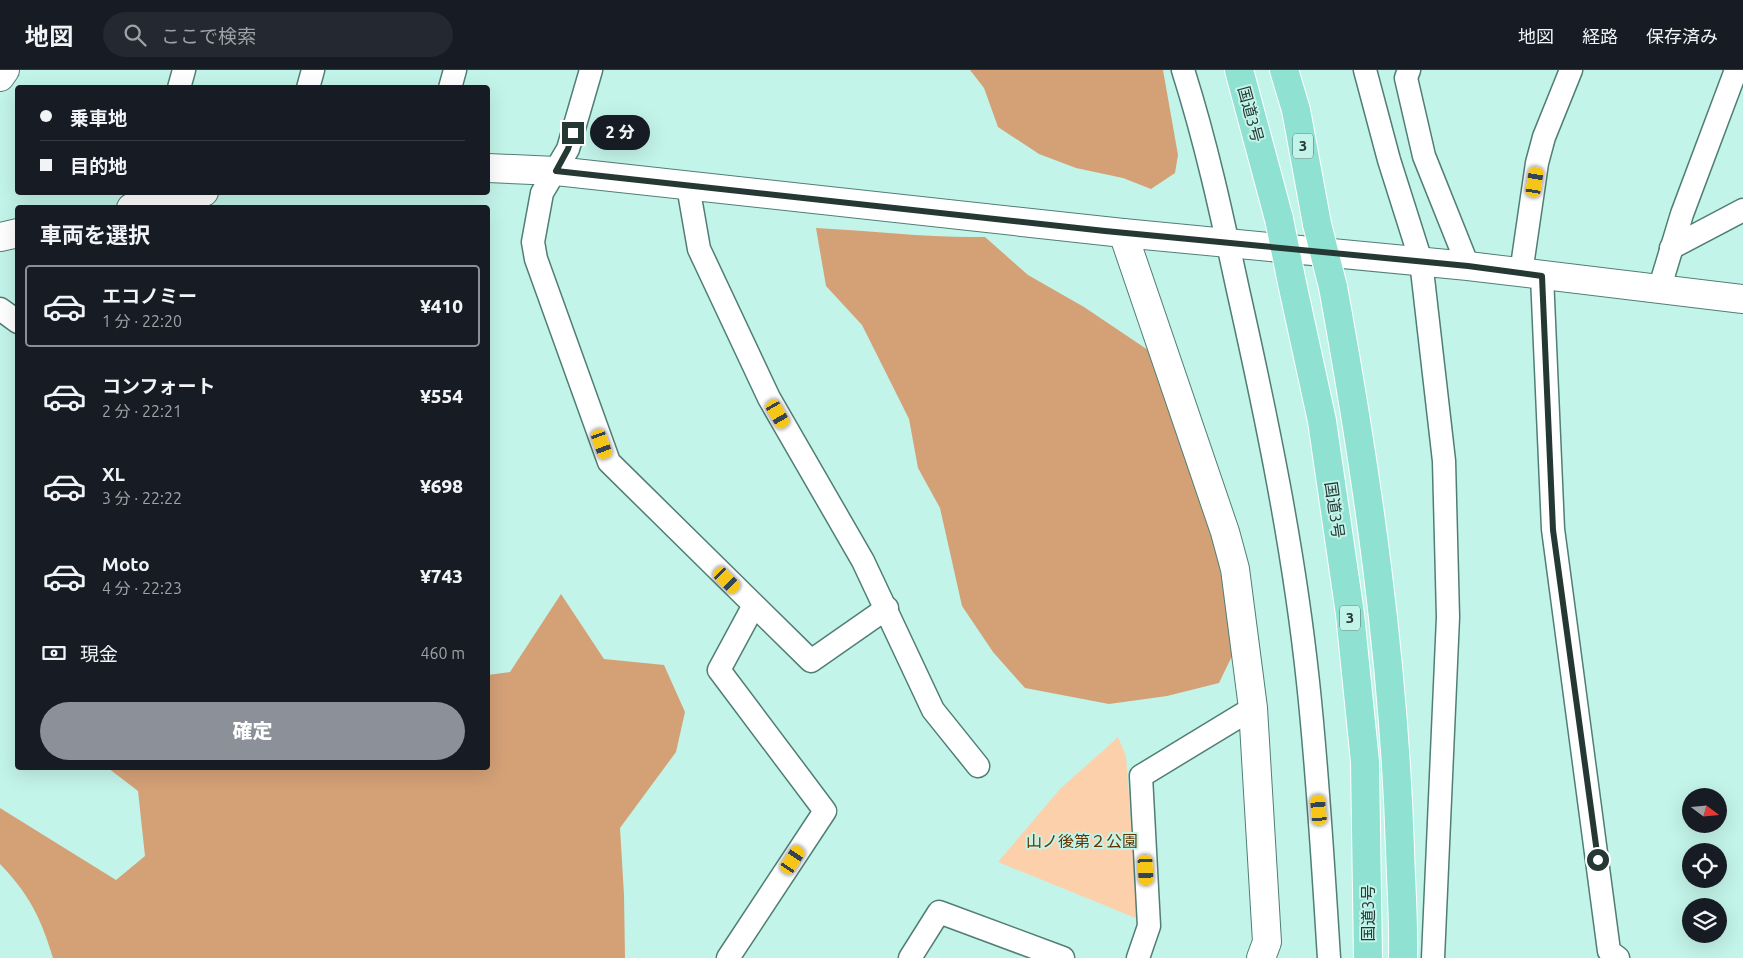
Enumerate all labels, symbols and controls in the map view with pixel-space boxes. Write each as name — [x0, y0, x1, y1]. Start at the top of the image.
search box — [103, 12, 453, 57]
icon: search — [121, 21, 149, 49]
text: 地図 — [25, 23, 73, 50]
text: ここで検索 — [161, 25, 256, 47]
text: 地図 — [1518, 26, 1554, 46]
text: 経路 — [1582, 26, 1618, 46]
text: 保存済み — [1646, 26, 1718, 46]
street label: 国道3号 — [1235, 84, 1267, 144]
text: 乗車地 — [70, 107, 127, 129]
callout: 2 分 — [590, 116, 650, 150]
route end — [562, 122, 584, 144]
text: 2 分 — [606, 123, 634, 141]
road number: 3 — [1293, 134, 1313, 158]
text: 目的地 — [70, 155, 127, 177]
car — [1525, 166, 1544, 198]
text: 車両を選択 — [40, 222, 150, 247]
icon: car — [42, 284, 87, 329]
text: エコノミー — [102, 285, 197, 307]
text: ¥410 — [420, 295, 463, 317]
text: 1 分 · 22:20 — [102, 312, 182, 330]
icon: car — [42, 374, 87, 419]
text: コンフォート — [102, 375, 215, 397]
text: ¥554 — [420, 385, 463, 407]
car — [764, 397, 791, 431]
text: 2 分 · 22:21 — [102, 402, 182, 420]
car — [589, 427, 614, 461]
text: XL — [102, 463, 125, 485]
icon: car — [42, 464, 87, 509]
text: ¥698 — [420, 475, 463, 497]
street label: 国道3号 — [1322, 481, 1348, 539]
text: 3 分 · 22:22 — [102, 489, 182, 507]
text: Moto — [102, 553, 150, 575]
icon: car — [42, 554, 87, 599]
car — [711, 564, 742, 596]
text: ¥743 — [420, 565, 463, 587]
text: 4 分 · 22:23 — [102, 579, 182, 597]
road number: 3 — [1340, 606, 1360, 630]
icon: cash — [40, 639, 68, 667]
text: 現金 — [80, 643, 118, 665]
text: 460 m — [420, 644, 465, 662]
button: 確定 — [40, 702, 465, 760]
north arrow — [1682, 788, 1728, 832]
map controls — [1682, 788, 1727, 943]
car — [1310, 794, 1327, 826]
park label: 山ノ後第２公園 — [1026, 832, 1138, 850]
car — [778, 843, 807, 877]
button: locate — [1682, 843, 1727, 888]
route start — [1587, 849, 1609, 871]
car — [1137, 855, 1154, 885]
street label: 国道3号 — [1359, 884, 1377, 942]
button: layers — [1682, 898, 1727, 943]

